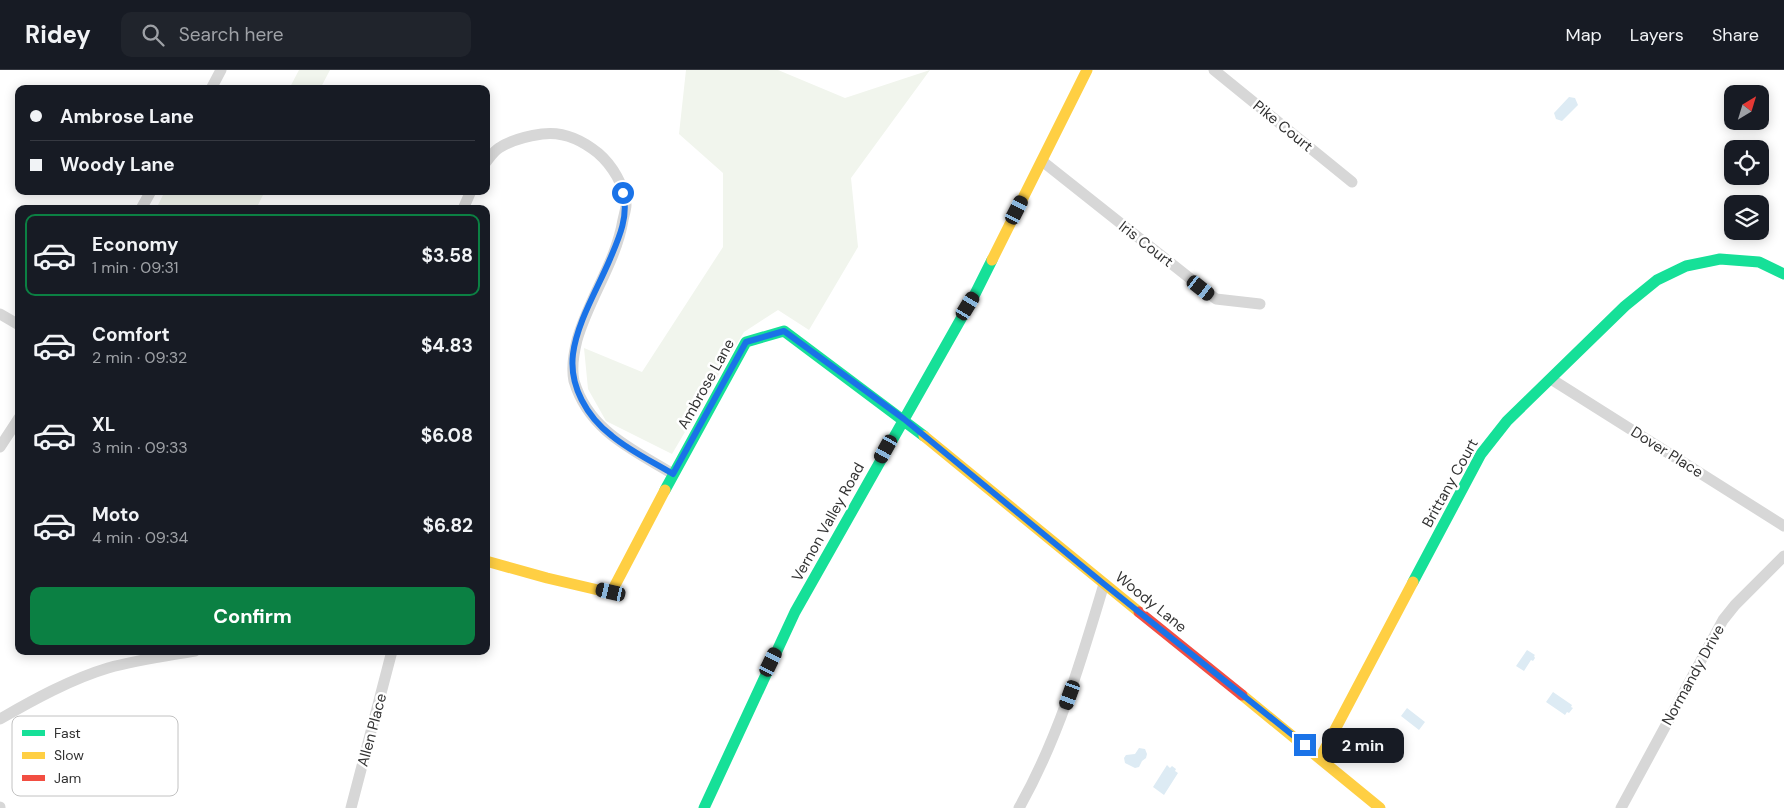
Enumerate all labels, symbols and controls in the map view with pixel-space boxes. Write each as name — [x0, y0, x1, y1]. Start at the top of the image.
search box — [121, 12, 471, 57]
text: Ridey — [25, 19, 91, 50]
icon: search — [139, 21, 167, 49]
text: Search here — [179, 22, 284, 47]
text: Map — [1566, 23, 1602, 47]
text: Layers — [1630, 23, 1684, 47]
text: Share — [1712, 23, 1759, 47]
north arrow — [1724, 85, 1769, 130]
map controls — [1724, 85, 1769, 240]
street label: Pike Court — [1249, 96, 1317, 156]
text: Ambrose Lane — [60, 104, 194, 129]
button: locate — [1724, 140, 1769, 185]
text: Woody Lane — [60, 152, 175, 177]
route start — [612, 182, 634, 204]
car — [1003, 193, 1030, 227]
button: layers — [1724, 195, 1769, 240]
street label: Iris Court — [1115, 216, 1177, 272]
text: Economy — [92, 232, 179, 257]
icon: car — [32, 233, 77, 278]
text: $3.58 — [421, 243, 473, 268]
text: 1 min · 09:31 — [92, 257, 179, 278]
car — [1184, 273, 1217, 303]
car — [953, 289, 982, 323]
text: Comfort — [92, 322, 170, 347]
icon: car — [32, 323, 77, 368]
text: $4.83 — [421, 333, 473, 358]
street label: Ambrose Lane — [673, 335, 739, 433]
text: 2 min · 09:32 — [92, 347, 187, 368]
text: XL — [92, 412, 115, 437]
icon: car — [32, 413, 77, 458]
street label: Dover Place — [1627, 422, 1707, 482]
text: $6.08 — [421, 423, 473, 448]
car — [872, 432, 899, 466]
street label: Brittany Court — [1417, 435, 1483, 531]
text: 3 min · 09:33 — [92, 437, 188, 458]
street label: Vernon Valley Road — [787, 459, 869, 585]
text: Moto — [92, 502, 140, 527]
icon: car — [32, 503, 77, 548]
text: $6.82 — [422, 513, 473, 538]
text: 4 min · 09:34 — [92, 527, 188, 548]
street label: Woody Lane — [1111, 567, 1191, 637]
car — [594, 581, 627, 603]
button: Confirm — [30, 587, 475, 645]
street label: Normandy Drive — [1657, 621, 1729, 729]
car — [757, 645, 784, 679]
car — [1057, 678, 1082, 712]
street label: Allen Place — [353, 691, 391, 769]
legend — [12, 716, 178, 796]
text: Fast — [54, 724, 81, 742]
callout: 2 min — [1322, 728, 1405, 762]
route end — [1294, 734, 1316, 756]
text: 2 min — [1342, 735, 1384, 756]
text: Slow — [54, 746, 84, 764]
text: Jam — [54, 769, 81, 787]

